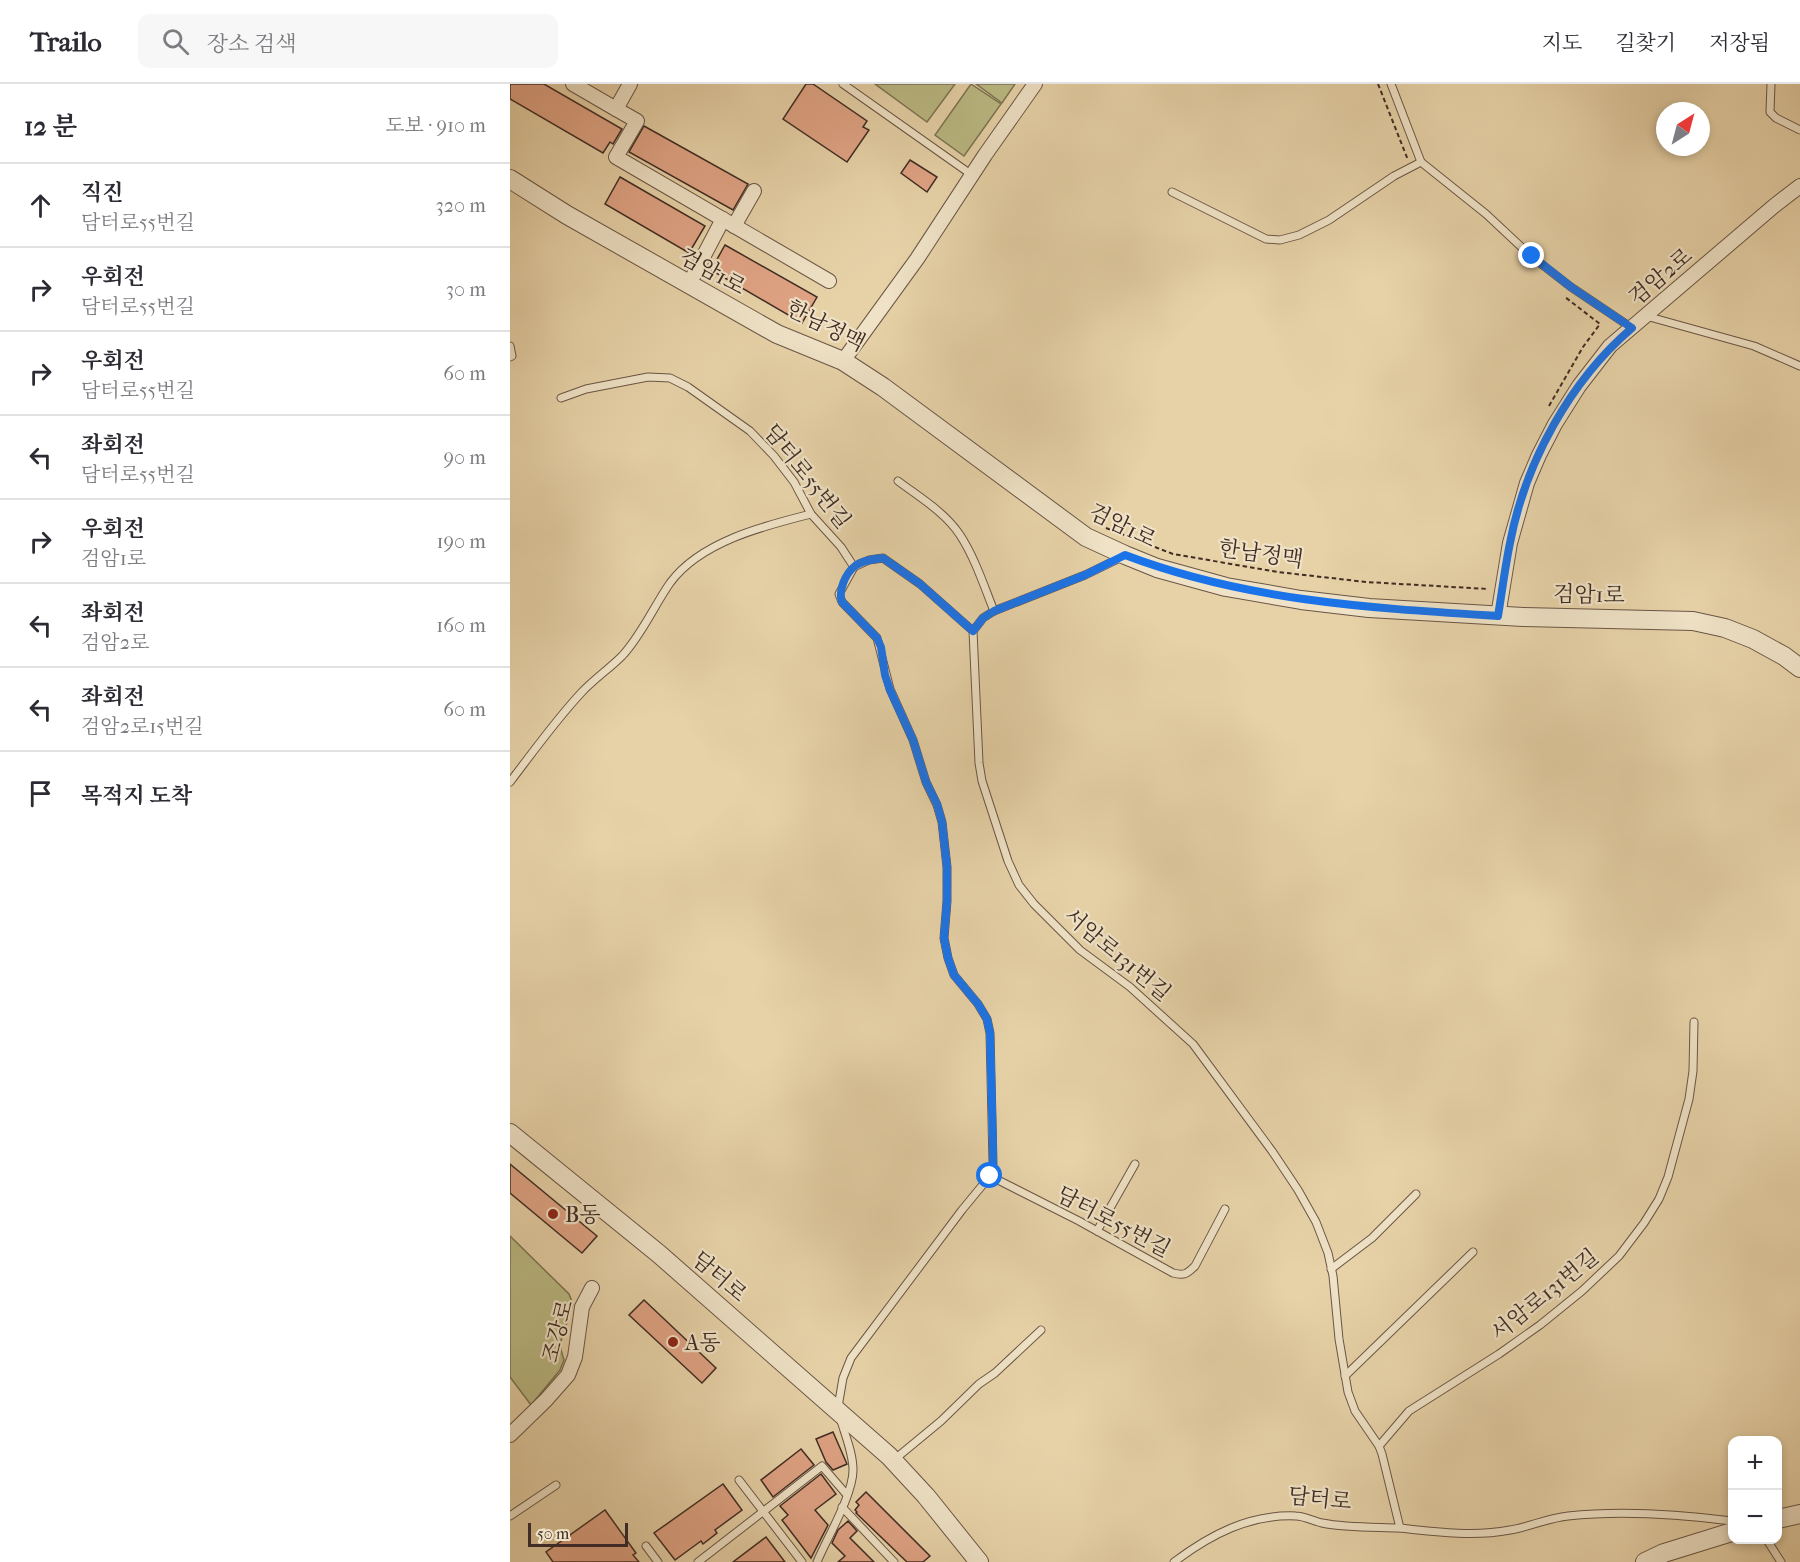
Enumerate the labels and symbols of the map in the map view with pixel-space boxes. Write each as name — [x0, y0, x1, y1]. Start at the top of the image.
north arrow — [1656, 102, 1710, 156]
route end — [1518, 242, 1544, 268]
street label: 검암1로 — [675, 243, 750, 301]
street label: 검암2로 — [1624, 243, 1698, 311]
street label: 한남정맥 — [782, 295, 869, 357]
street label: 담터로55번길 — [758, 419, 856, 534]
street label: 검암1로 — [1085, 499, 1160, 553]
street label: 한남정맥 — [1217, 535, 1305, 573]
street label: 검암1로 — [1553, 581, 1625, 609]
street label: 서암로131번길 — [1059, 903, 1176, 1007]
route start — [976, 1162, 1002, 1188]
street label: 담터로55번길 — [1052, 1181, 1175, 1263]
place label: B동 — [565, 1202, 601, 1228]
marker: B동 — [546, 1207, 560, 1221]
street label: 서암로131번길 — [1486, 1243, 1604, 1346]
street label: 담터로 — [687, 1246, 752, 1307]
street label: 조강로 — [537, 1297, 579, 1365]
place label: A동 — [684, 1330, 721, 1356]
marker: A동 — [666, 1335, 680, 1349]
street label: 담터로 — [1287, 1483, 1353, 1515]
scale bar — [528, 1520, 628, 1548]

